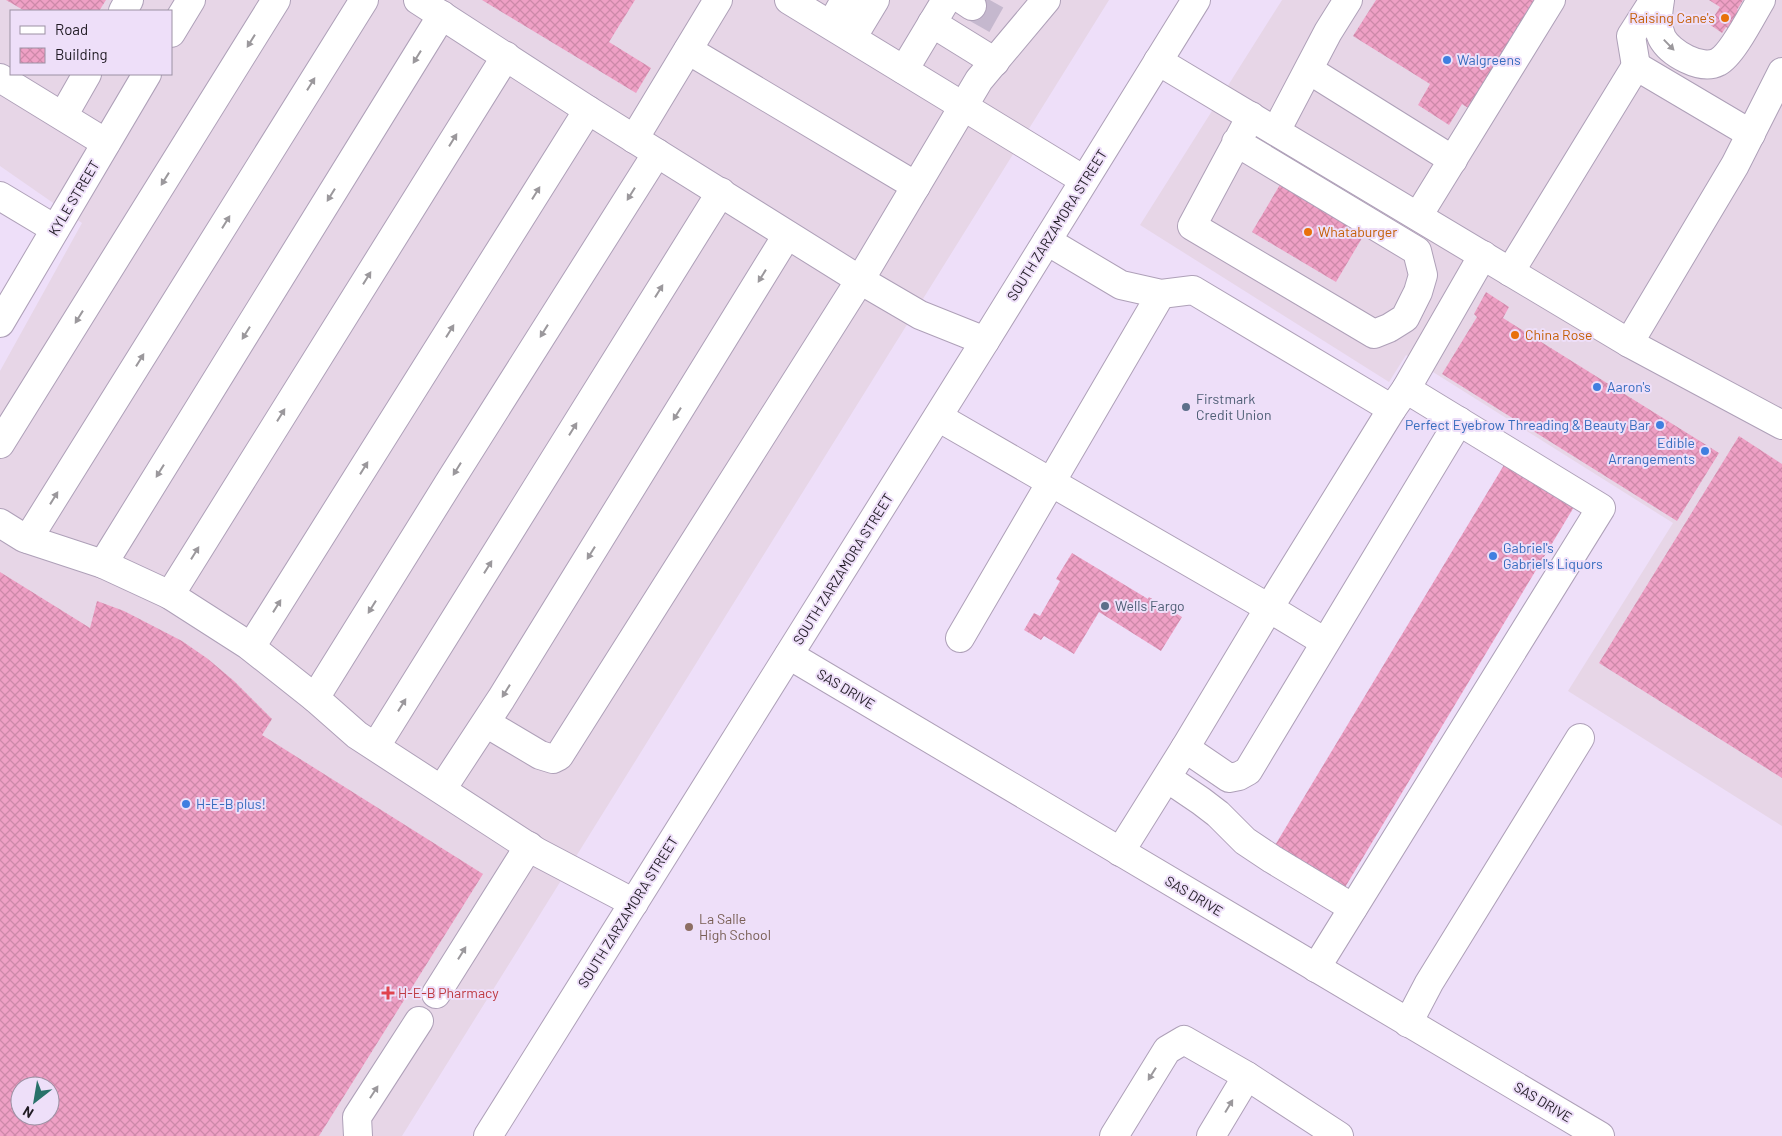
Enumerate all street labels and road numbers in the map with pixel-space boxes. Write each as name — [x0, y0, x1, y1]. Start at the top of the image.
street label: SOUTH ZARZAMORA STREET — [1003, 146, 1110, 304]
street label: KYLE STREET — [44, 157, 103, 239]
street label: SOUTH ZARZAMORA STREET — [789, 490, 896, 648]
street label: SAS DRIVE — [814, 665, 878, 712]
street label: SOUTH ZARZAMORA STREET — [574, 833, 681, 991]
street label: SAS DRIVE — [1162, 872, 1226, 919]
street label: SAS DRIVE — [1511, 1078, 1575, 1125]

